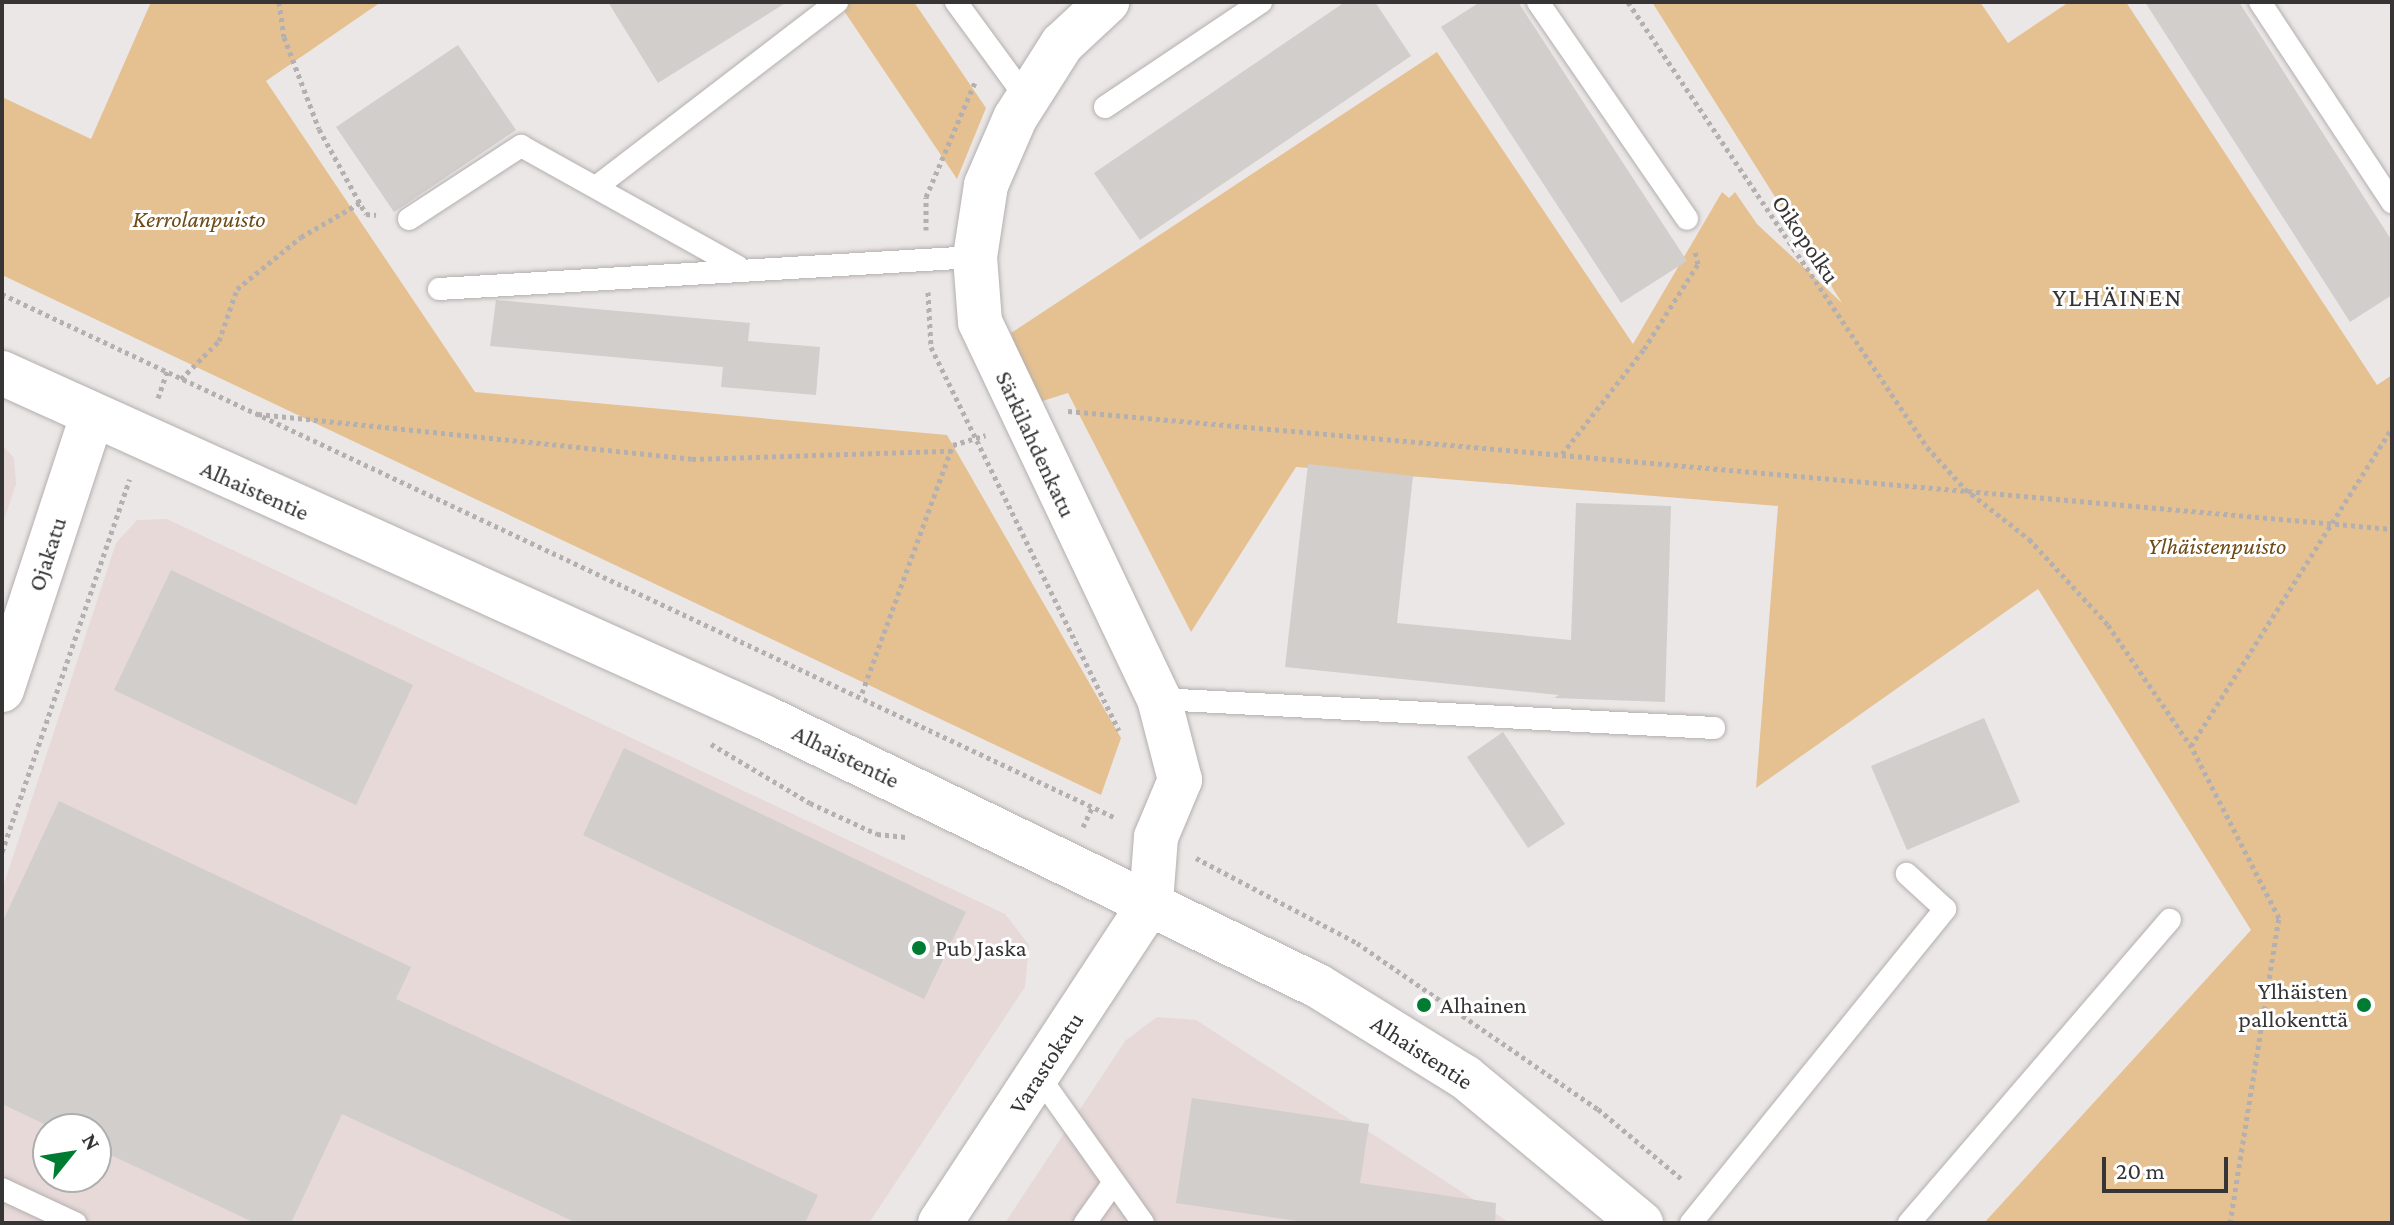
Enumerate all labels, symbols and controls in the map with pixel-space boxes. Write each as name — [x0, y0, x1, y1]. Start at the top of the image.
street label: Oikopolku — [1766, 189, 1846, 289]
park label: Kerrolanpuisto — [133, 205, 265, 233]
district label: YLHÄINEN — [2053, 282, 2183, 314]
street label: Särkilahdenkatu — [990, 366, 1082, 522]
street label: Alhaistentie — [196, 453, 314, 527]
street label: Ojakatu — [22, 513, 72, 595]
park label: Ylhäistenpuisto — [2148, 532, 2286, 560]
street label: Alhaistentie — [788, 718, 904, 794]
place label: Pub Jaska — [935, 934, 1027, 962]
marker: Pub Jaska — [910, 939, 928, 957]
place label: Ylhäisten pallokenttä — [2238, 977, 2348, 1033]
place label: Alhainen — [1440, 991, 1527, 1019]
marker: Alhainen — [1415, 996, 1433, 1014]
marker: Ylhäisten pallokenttä — [2355, 996, 2373, 1014]
street label: Varastokatu — [1003, 1007, 1089, 1119]
street label: Alhaistentie — [1366, 1008, 1478, 1096]
north arrow — [32, 1113, 112, 1193]
text: N — [77, 1129, 106, 1154]
scale bar — [2106, 1141, 2232, 1191]
text: 20 m — [2116, 1157, 2165, 1184]

